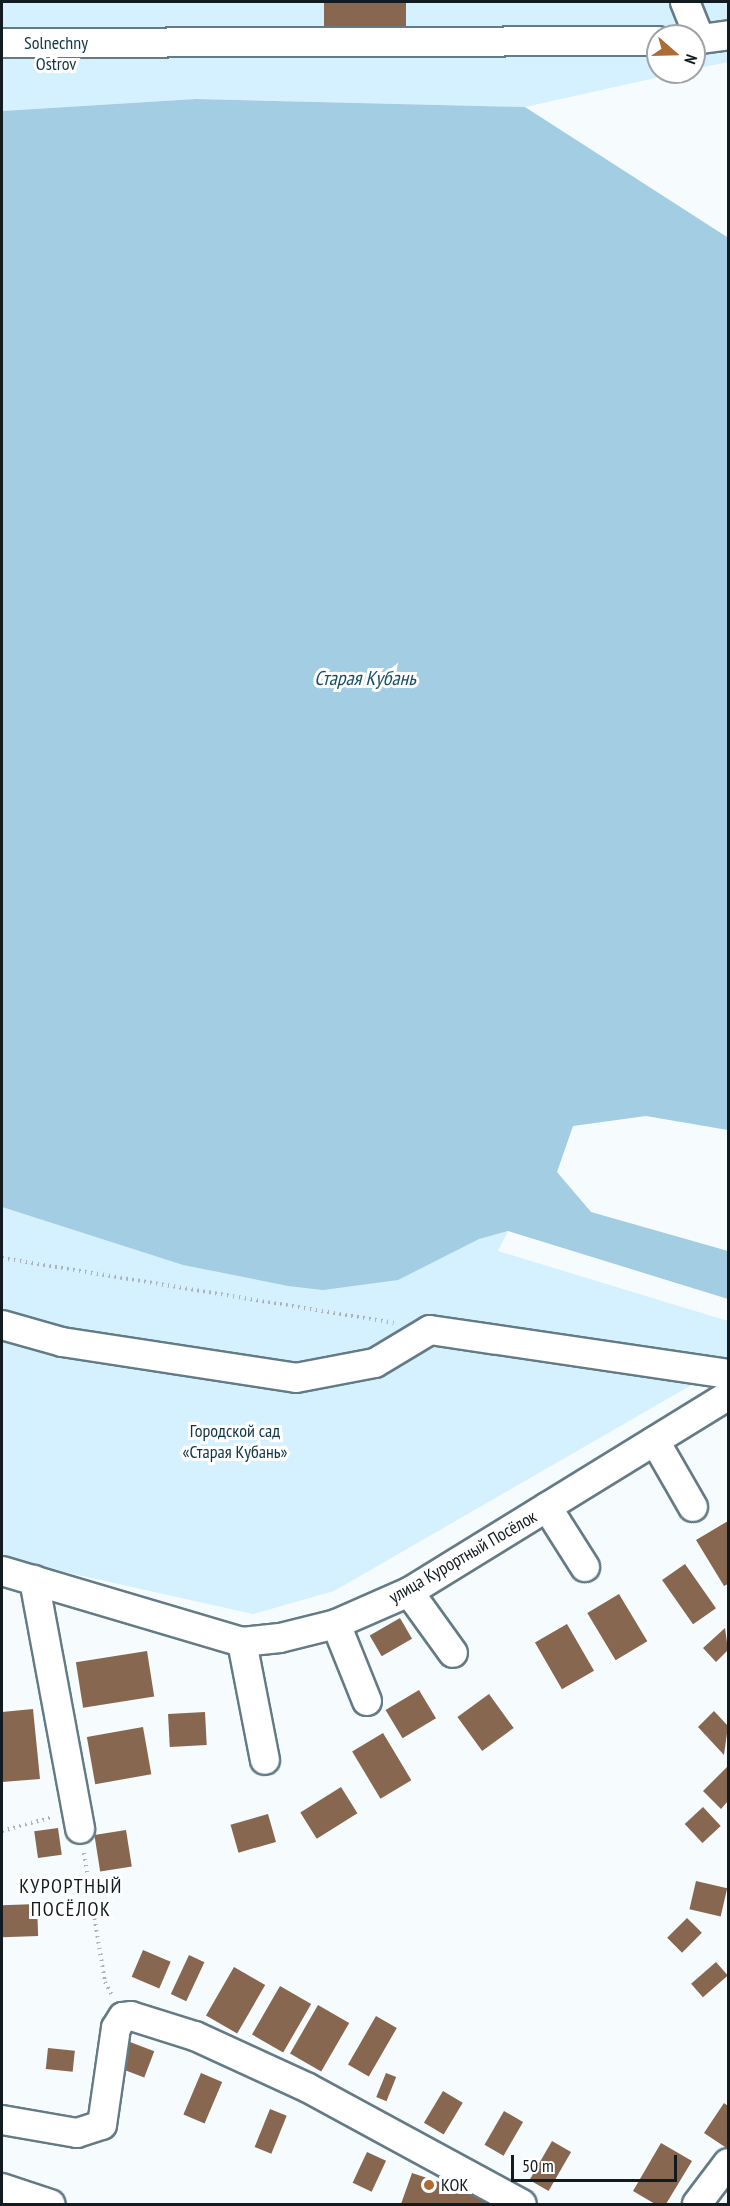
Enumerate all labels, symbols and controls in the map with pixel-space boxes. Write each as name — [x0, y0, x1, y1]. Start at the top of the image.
north arrow — [646, 24, 706, 84]
park label: Solnechny Ostrov — [24, 33, 88, 76]
text: N — [680, 52, 702, 67]
water label: Старая Кубань — [314, 666, 416, 690]
park label: Городской сад «Старая Кубань» — [182, 1421, 288, 1464]
street label: улица Курортный Посёлок — [385, 1506, 541, 1608]
district label: КУРОРТНЫЙ ПОСЁЛОК — [19, 1874, 123, 1921]
scale bar — [514, 2143, 680, 2181]
text: 50 m — [522, 2154, 554, 2177]
place label: КОК — [441, 2174, 468, 2196]
marker: КОК — [422, 2178, 436, 2192]

